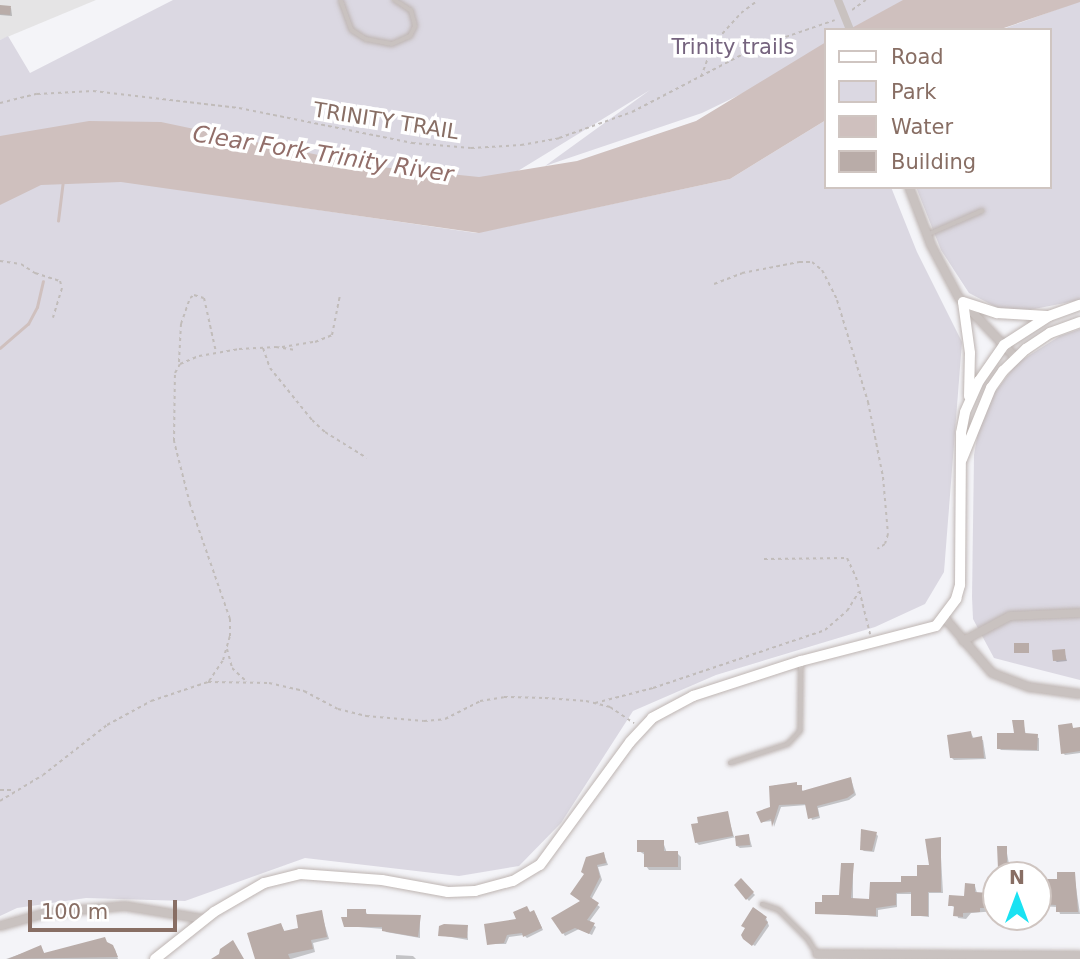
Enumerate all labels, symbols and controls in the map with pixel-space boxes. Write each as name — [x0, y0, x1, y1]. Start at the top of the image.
legend — [824, 28, 1052, 189]
park label: Trinity trails — [671, 34, 795, 60]
text: Road — [891, 45, 944, 69]
text: Park — [891, 80, 936, 104]
street label: TRINITY TRAIL — [312, 97, 460, 145]
text: Water — [891, 115, 953, 139]
water label: Clear Fork Trinity River — [191, 120, 455, 188]
text: Building — [891, 150, 976, 174]
north arrow — [982, 861, 1052, 931]
text: N — [1009, 866, 1025, 888]
scale bar — [32, 886, 180, 930]
text: 100 m — [41, 900, 108, 924]

